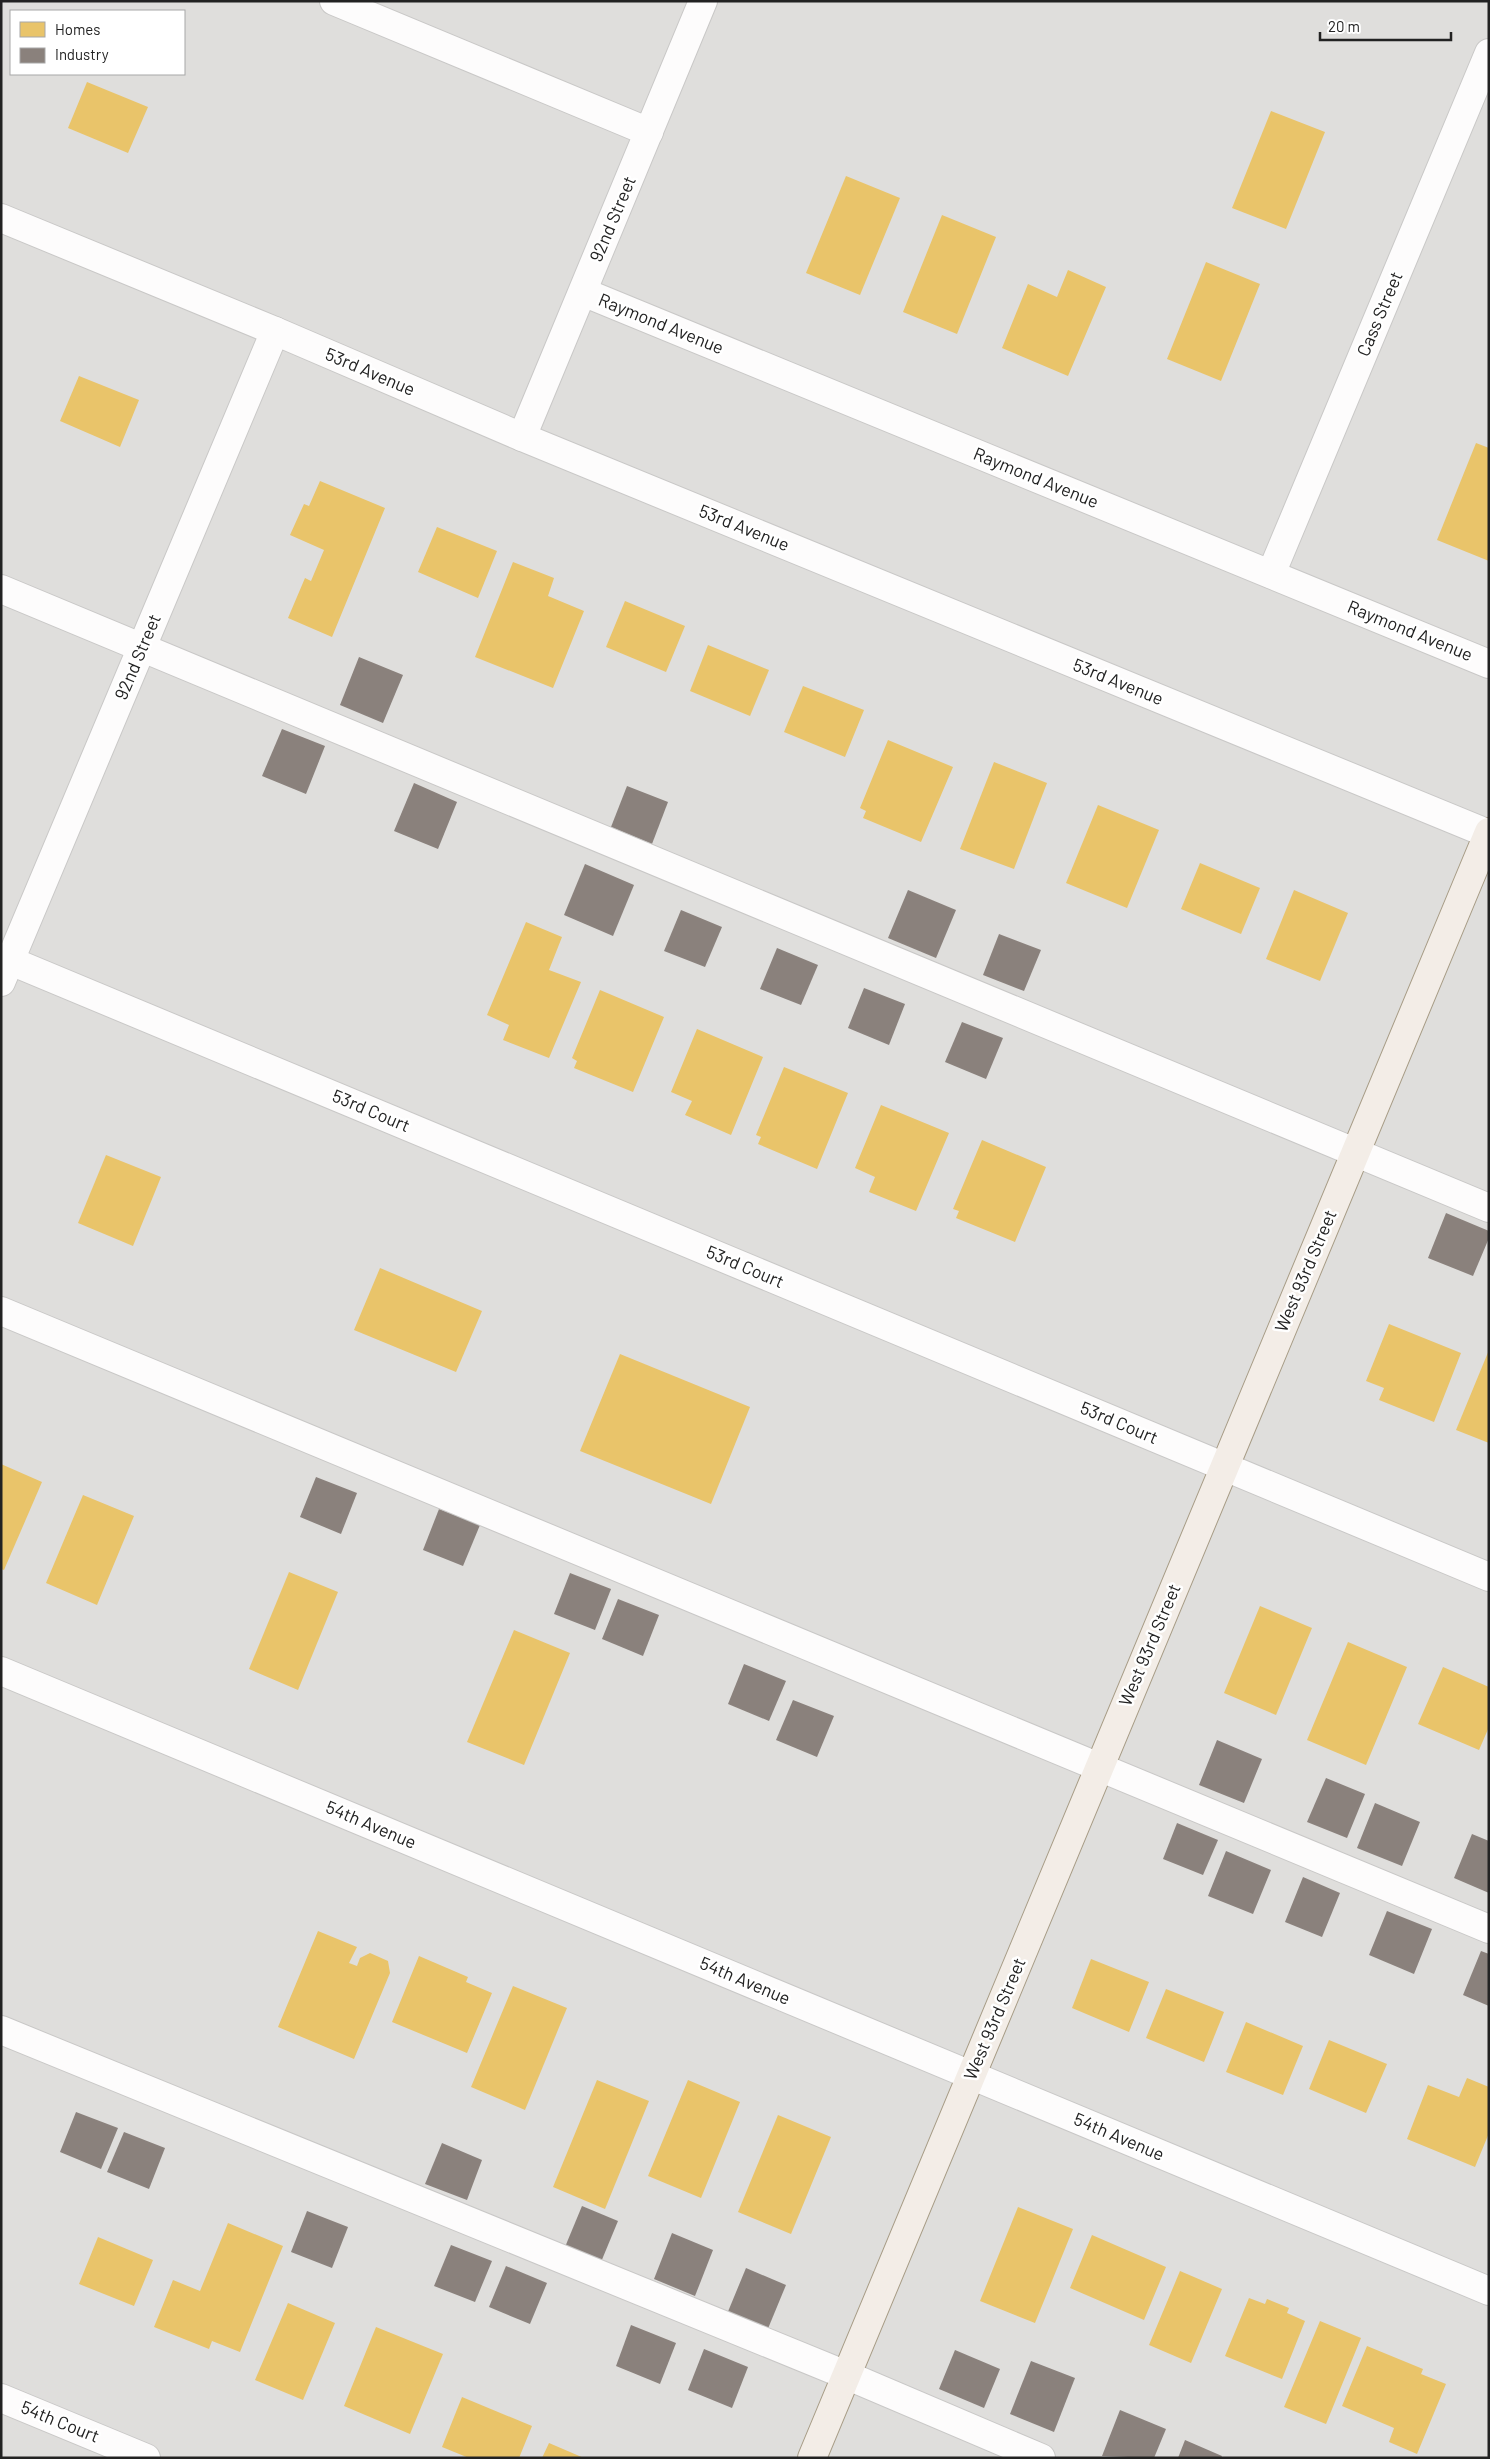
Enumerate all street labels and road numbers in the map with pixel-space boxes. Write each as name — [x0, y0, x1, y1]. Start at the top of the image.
street label: 92nd Street — [584, 172, 640, 265]
street label: Cass Street — [1351, 268, 1407, 359]
street label: Raymond Avenue — [596, 288, 727, 358]
street label: 53rd Avenue — [322, 342, 419, 400]
street label: Raymond Avenue — [971, 442, 1102, 512]
street label: 53rd Avenue — [696, 499, 793, 555]
street label: Raymond Avenue — [1345, 595, 1476, 665]
street label: 92nd Street — [109, 610, 165, 703]
street label: 53rd Avenue — [1070, 653, 1167, 709]
street label: 53rd Court — [329, 1084, 413, 1136]
street label: West 93rd Street — [1269, 1206, 1341, 1335]
street label: 53rd Court — [703, 1240, 787, 1292]
street label: 53rd Court — [1077, 1396, 1161, 1448]
street label: West 93rd Street — [1113, 1580, 1185, 1709]
street label: 54th Avenue — [323, 1795, 420, 1853]
street label: 54th Avenue — [697, 1951, 794, 2009]
street label: West 93rd Street — [958, 1954, 1030, 2083]
street label: 54th Avenue — [1071, 2107, 1168, 2165]
street label: 54th Court — [18, 2395, 103, 2447]

